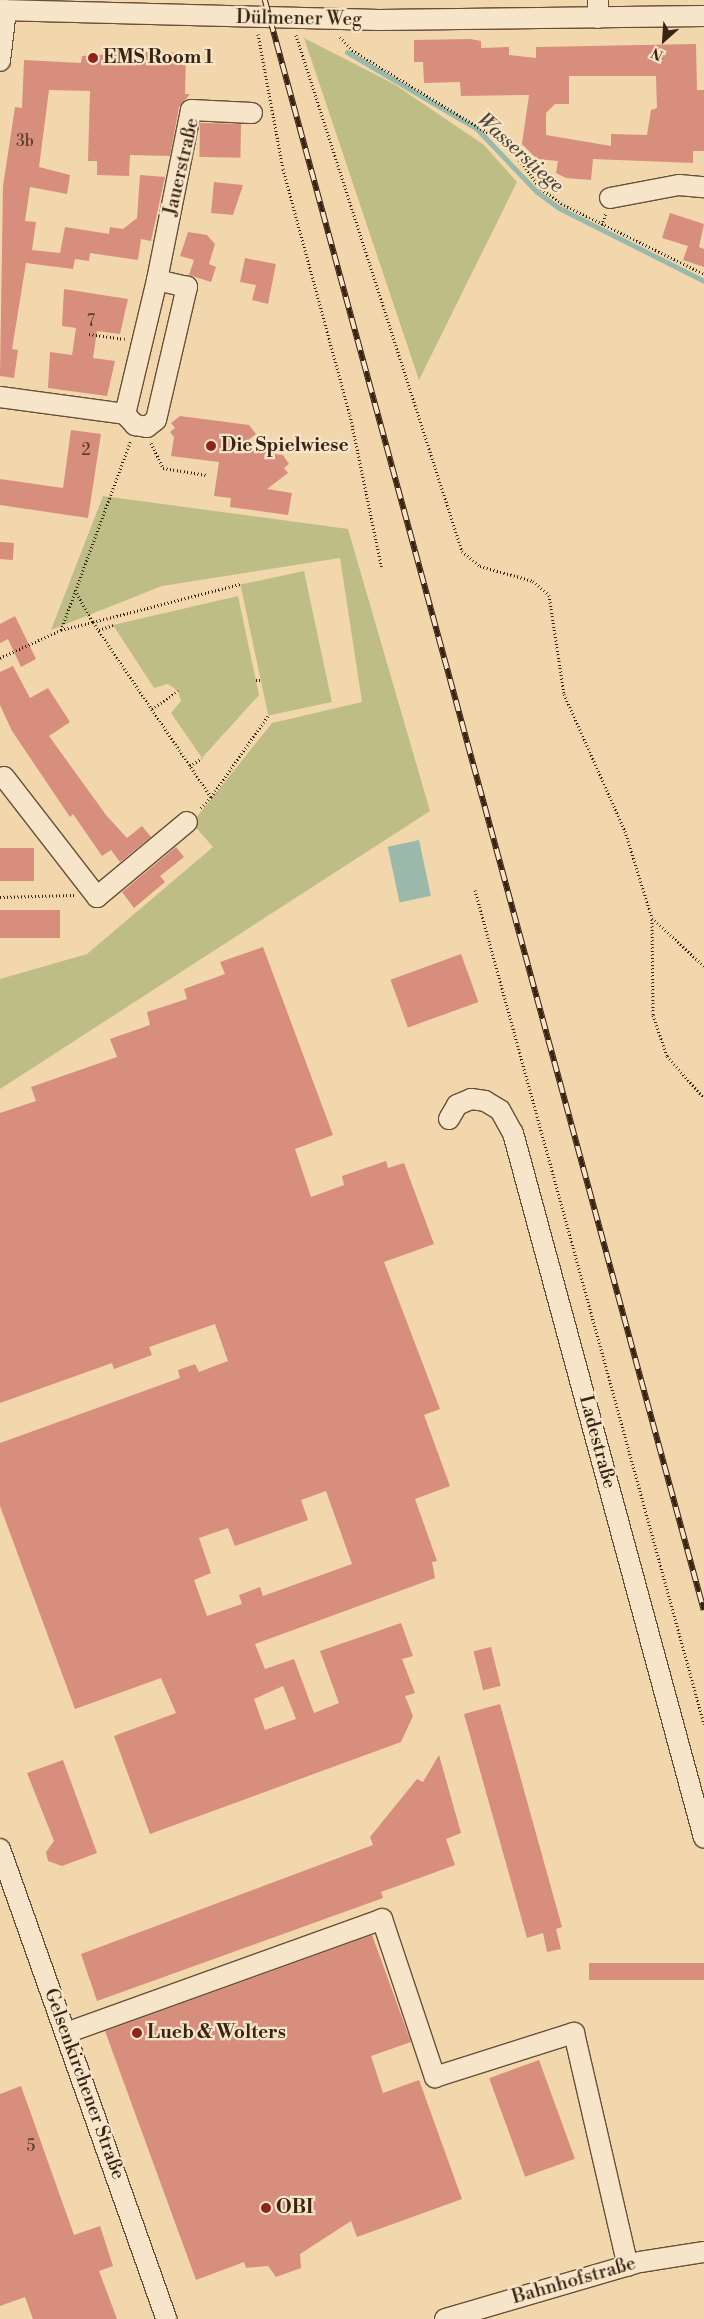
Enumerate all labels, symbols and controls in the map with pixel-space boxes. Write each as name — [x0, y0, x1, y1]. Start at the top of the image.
street label: Dülmener Weg — [236, 7, 362, 31]
north arrow — [639, 15, 689, 65]
text: N — [649, 43, 666, 64]
place label: EMS Room 1 — [103, 47, 213, 69]
marker: EMS Room 1 — [87, 52, 99, 64]
water label: Wasserstiege — [472, 108, 568, 198]
street label: Jauerstraße — [160, 116, 204, 218]
house number: 3b — [16, 131, 34, 151]
house number: 7 — [87, 311, 95, 331]
place label: Die Spielwiese — [221, 435, 349, 457]
house number: 2 — [81, 440, 91, 460]
marker: Die Spielwiese — [205, 440, 217, 452]
street label: Ladestraße — [574, 1393, 620, 1491]
street label: Gelsenkirchener Straße — [39, 1985, 129, 2183]
place label: Lueb & Wolters — [147, 2022, 286, 2044]
marker: Lueb & Wolters — [131, 2027, 143, 2039]
house number: 5 — [27, 2136, 35, 2156]
place label: OBI — [276, 2197, 313, 2219]
marker: OBI — [260, 2202, 272, 2214]
street label: Bahnhofstraße — [510, 2252, 638, 2310]

